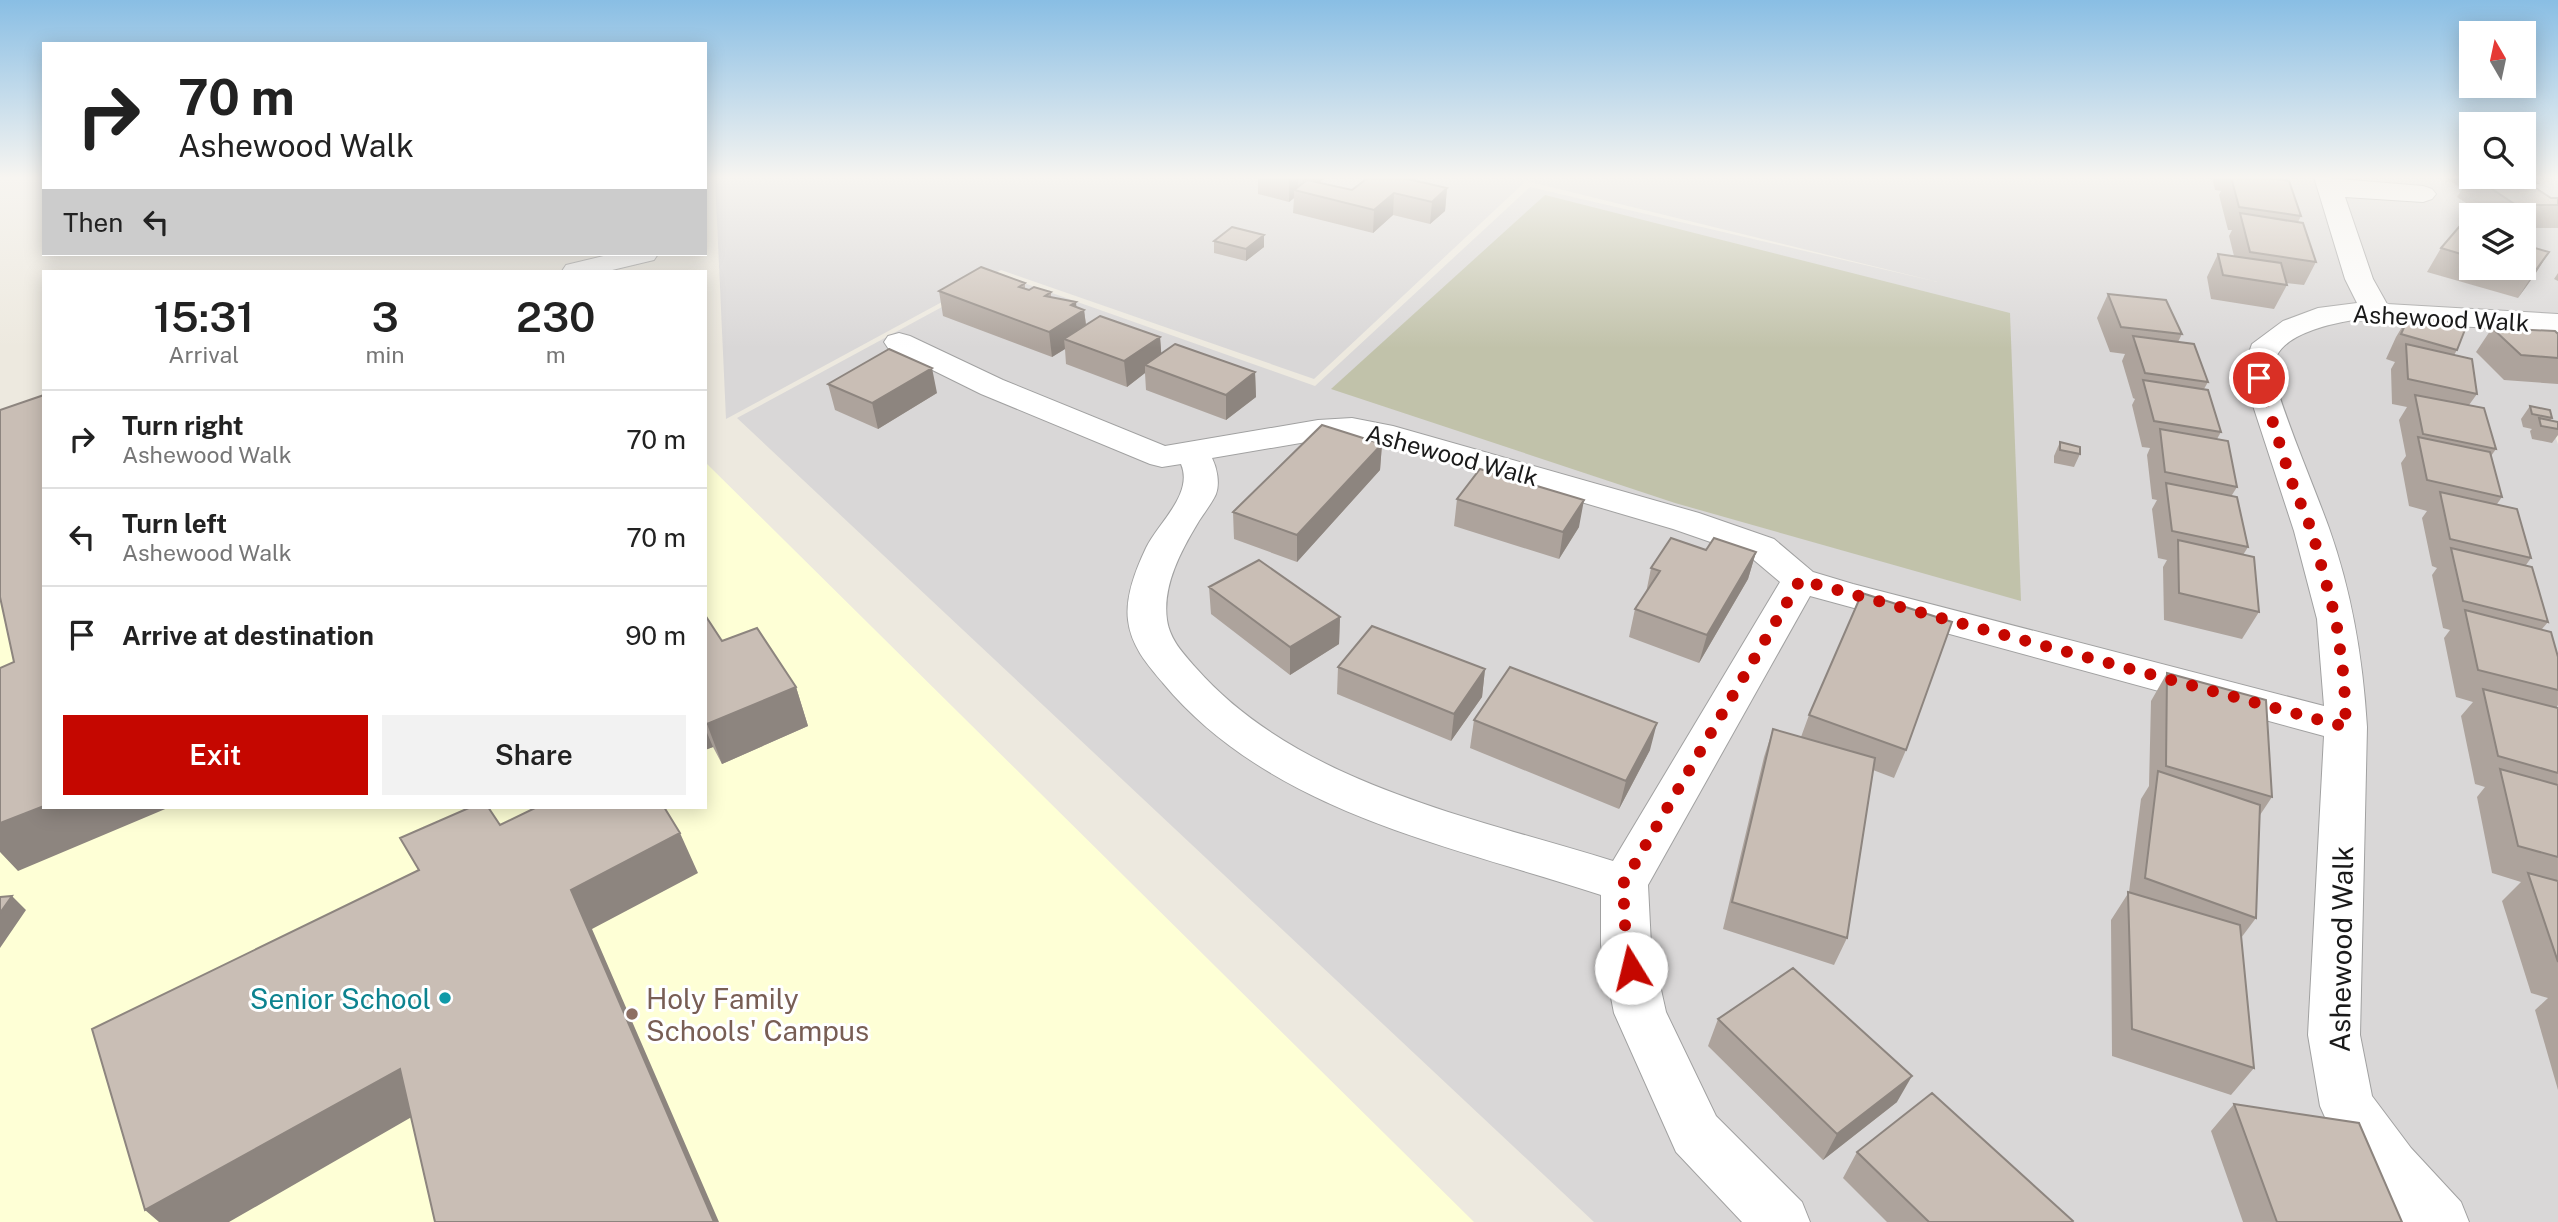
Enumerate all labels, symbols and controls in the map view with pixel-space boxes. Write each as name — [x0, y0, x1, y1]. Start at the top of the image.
north arrow — [2459, 21, 2536, 98]
map controls — [2459, 21, 2536, 280]
text: 70 m — [178, 68, 295, 126]
icon: right — [63, 70, 154, 161]
button: search — [2459, 112, 2536, 189]
text: Ashewood Walk — [178, 127, 414, 164]
icon: left — [137, 203, 175, 241]
button: layers — [2459, 203, 2536, 280]
text: Then — [63, 207, 123, 238]
text: 15:31 — [153, 292, 254, 341]
text: 3 — [371, 292, 399, 341]
text: 230 — [516, 292, 595, 341]
street label: Ashewood Walk — [2352, 299, 2530, 337]
text: Arrival — [168, 341, 239, 368]
text: min — [366, 341, 405, 368]
text: m — [546, 341, 566, 368]
pin — [2229, 348, 2289, 408]
icon: arrive — [2240, 359, 2278, 397]
text: Turn right — [122, 410, 244, 441]
street label: Ashewood Walk — [1363, 419, 1541, 491]
icon: right — [63, 420, 101, 458]
text: 70 m — [626, 424, 686, 455]
text: Ashewood Walk — [122, 441, 292, 468]
text: Turn left — [122, 508, 227, 539]
icon: left — [63, 518, 101, 556]
text: 70 m — [626, 522, 686, 553]
text: Ashewood Walk — [122, 539, 292, 566]
icon: arrive — [63, 616, 101, 654]
text: Arrive at destination — [122, 620, 374, 651]
text: 90 m — [625, 620, 686, 651]
button: Exit — [63, 715, 368, 795]
button: Share — [382, 715, 686, 795]
street label: Ashewood Walk — [2323, 845, 2359, 1053]
position arrow — [1594, 931, 1668, 1005]
place label: Senior School — [250, 982, 431, 1015]
place label: Holy Family Schools' Campus — [646, 982, 869, 1047]
marker: Senior School — [437, 990, 453, 1006]
marker: Holy Family Schools' Campus — [624, 1006, 640, 1022]

